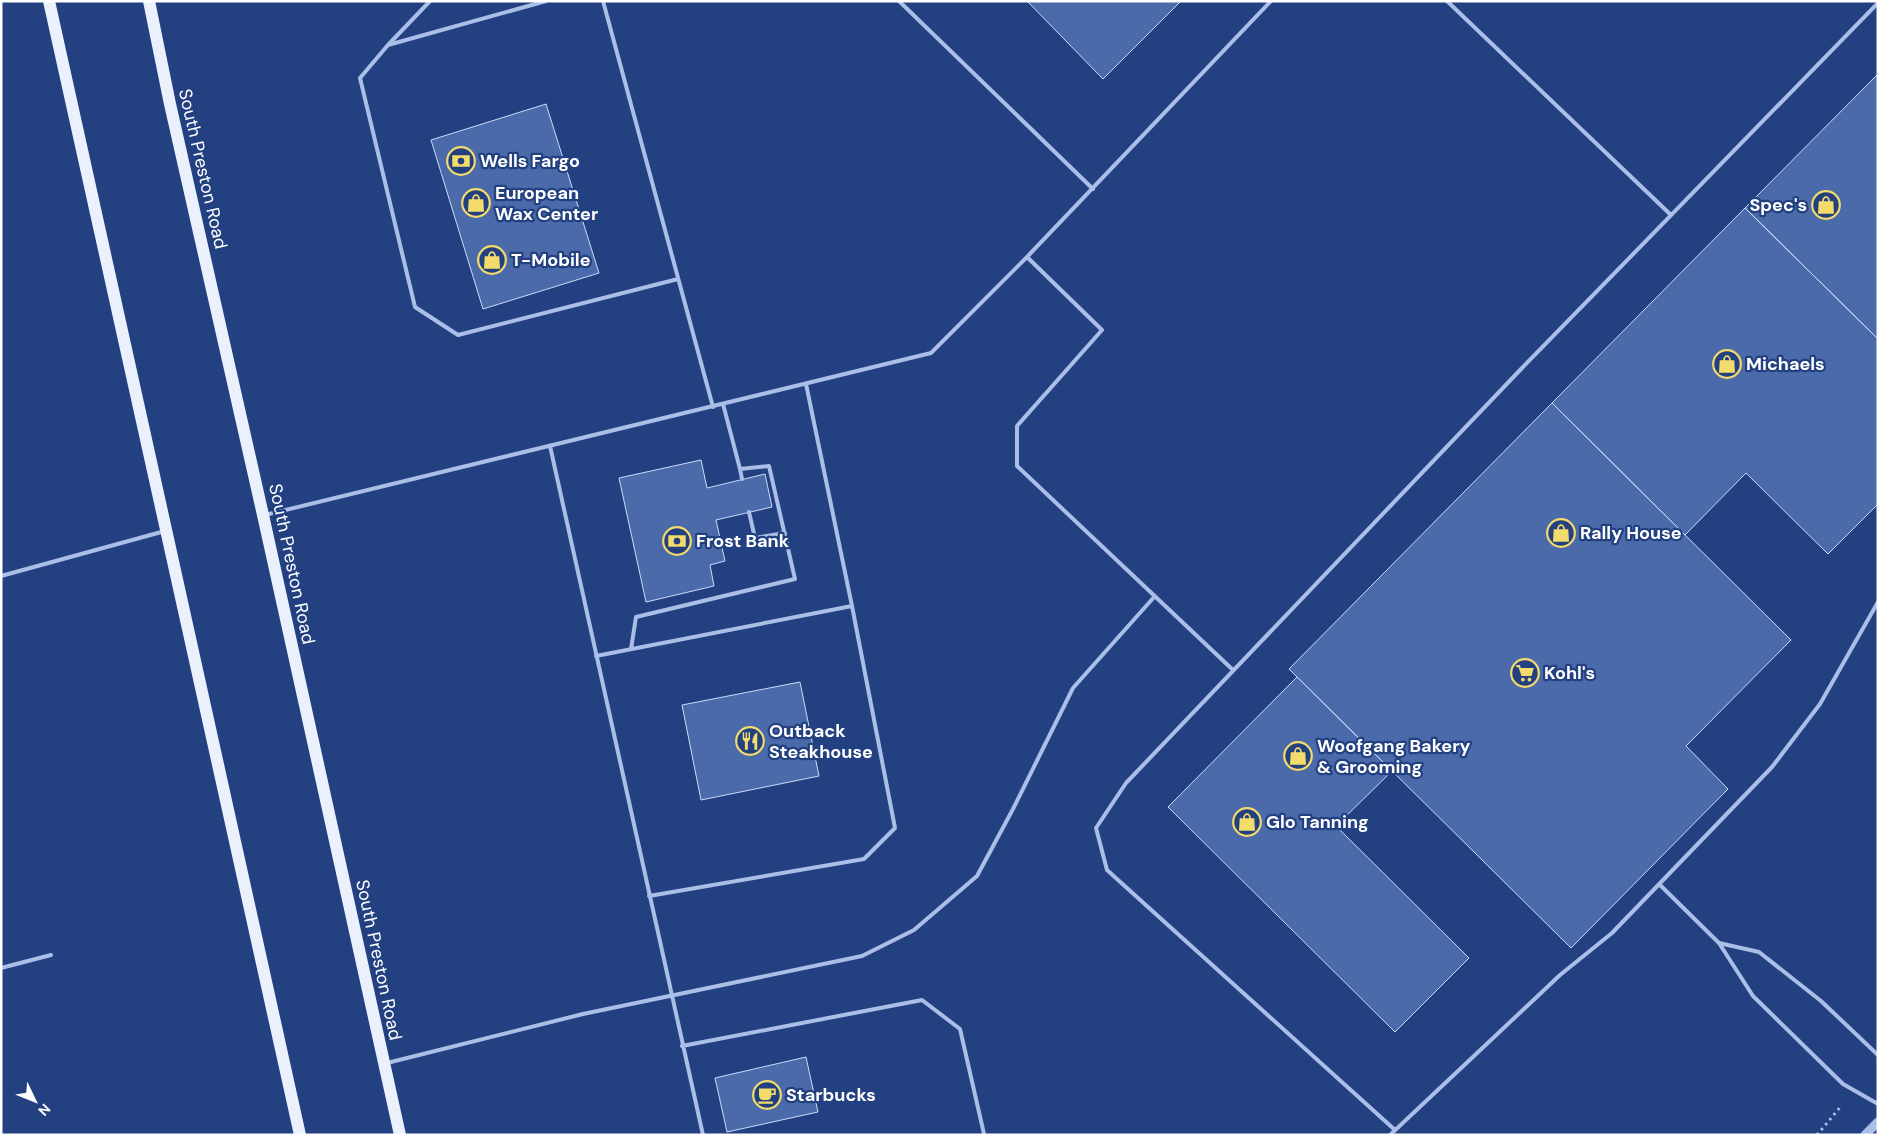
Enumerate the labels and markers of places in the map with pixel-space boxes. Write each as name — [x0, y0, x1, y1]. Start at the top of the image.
bank icon: Wells Fargo — [446, 146, 476, 176]
place label: Wells Fargo — [480, 149, 580, 173]
place label: European Wax Center — [495, 181, 598, 226]
shop icon: European Wax Center — [461, 188, 491, 218]
shop icon: Spec's — [1811, 190, 1841, 220]
place label: Spec's — [1749, 193, 1807, 217]
shop icon: T-Mobile — [477, 245, 507, 275]
place label: T-Mobile — [511, 248, 591, 272]
shop icon: Michaels — [1712, 349, 1742, 379]
place label: Michaels — [1746, 352, 1825, 376]
shop icon: Rally House — [1546, 518, 1576, 548]
place label: Rally House — [1580, 521, 1682, 545]
bank icon: Frost Bank — [662, 526, 692, 556]
place label: Frost Bank — [696, 529, 790, 553]
supermarket icon: Kohl's — [1510, 658, 1540, 688]
place label: Kohl's — [1544, 661, 1595, 685]
place label: Outback Steakhouse — [769, 719, 873, 764]
restaurant icon: Outback Steakhouse — [735, 726, 765, 756]
place label: Woofgang Bakery & Grooming — [1317, 734, 1470, 779]
shop icon: Woofgang Bakery & Grooming — [1283, 741, 1313, 771]
shop icon: Glo Tanning — [1232, 807, 1262, 837]
place label: Glo Tanning — [1266, 810, 1369, 834]
cafe icon: Starbucks — [752, 1080, 782, 1110]
place label: Starbucks — [786, 1083, 876, 1107]

